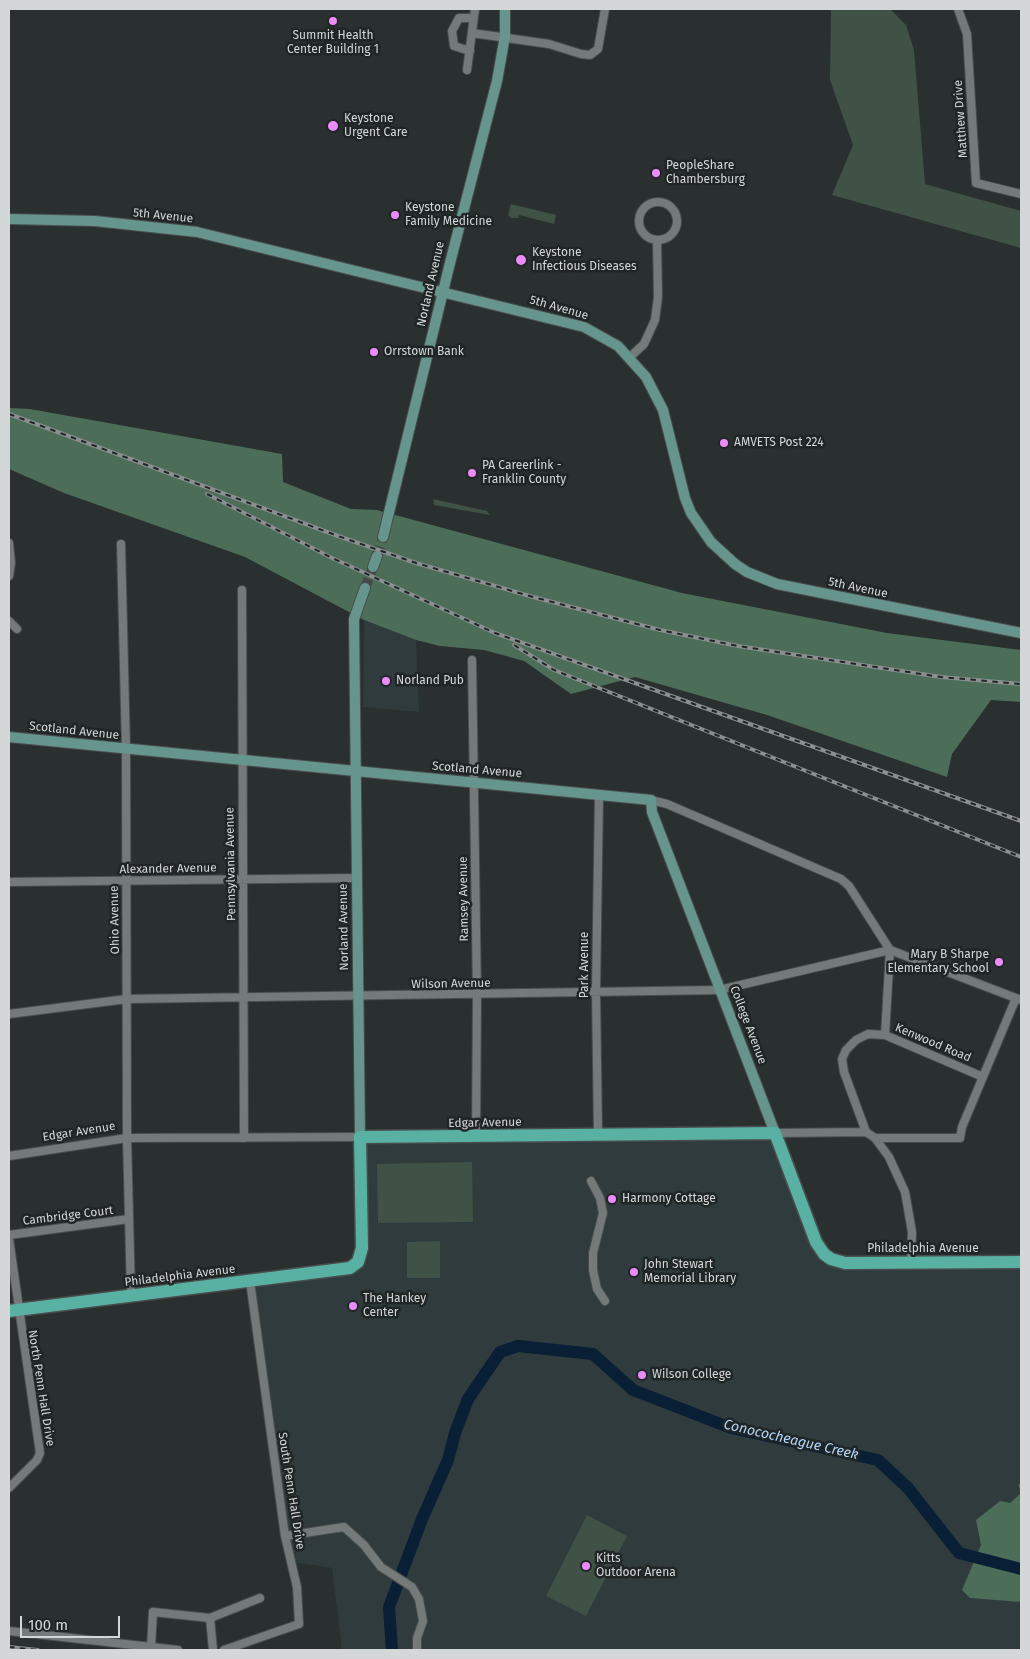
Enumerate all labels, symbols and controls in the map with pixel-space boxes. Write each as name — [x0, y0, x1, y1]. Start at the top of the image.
marker: Summit Health Center Building 1 — [327, 15, 339, 27]
place label: Summit Health Center Building 1 — [287, 29, 379, 57]
street label: Matthew Drive — [951, 80, 971, 158]
place label: Keystone Urgent Care — [344, 112, 407, 140]
marker: Keystone Urgent Care — [326, 119, 340, 133]
place label: PeopleShare Chambersburg — [666, 159, 745, 187]
marker: PeopleShare Chambersburg — [650, 167, 662, 179]
place label: Keystone Family Medicine — [405, 201, 492, 229]
street label: 5th Avenue — [132, 206, 194, 226]
marker: Keystone Family Medicine — [389, 209, 401, 221]
street label: Norland Avenue — [414, 240, 448, 328]
place label: Keystone Infectious Diseases — [532, 246, 637, 274]
marker: Keystone Infectious Diseases — [514, 253, 528, 267]
street label: 5th Avenue — [528, 293, 590, 323]
place label: Orrstown Bank — [384, 345, 464, 359]
marker: Orrstown Bank — [368, 346, 380, 358]
place label: AMVETS Post 224 — [734, 436, 824, 450]
marker: AMVETS Post 224 — [718, 437, 730, 449]
place label: PA Careerlink - Franklin County — [482, 459, 566, 487]
marker: PA Careerlink - Franklin County — [466, 467, 478, 479]
street label: 5th Avenue — [827, 575, 889, 601]
place label: Norland Pub — [396, 674, 464, 688]
marker: Norland Pub — [380, 675, 392, 687]
street label: Scotland Avenue — [28, 719, 120, 743]
street label: Scotland Avenue — [431, 759, 523, 781]
street label: Pennsylvania Avenue — [223, 807, 239, 921]
street label: Ramsey Avenue — [456, 856, 472, 942]
street label: Alexander Avenue — [119, 861, 217, 877]
street label: Norland Avenue — [336, 883, 352, 971]
street label: Ohio Avenue — [107, 886, 123, 954]
street label: Park Avenue — [578, 932, 592, 998]
place label: Mary B Sharpe Elementary School — [887, 948, 989, 976]
marker: Mary B Sharpe Elementary School — [993, 956, 1005, 968]
street label: Wilson Avenue — [411, 976, 491, 992]
street label: College Avenue — [726, 984, 770, 1066]
street label: Kenwood Road — [893, 1021, 973, 1065]
street label: Edgar Avenue — [448, 1115, 522, 1131]
street label: Edgar Avenue — [42, 1119, 116, 1145]
place label: Harmony Cottage — [622, 1192, 716, 1206]
marker: Harmony Cottage — [606, 1193, 618, 1205]
street label: Cambridge Court — [22, 1203, 114, 1229]
street label: Philadelphia Avenue — [867, 1242, 979, 1256]
place label: John Stewart Memorial Library — [644, 1258, 736, 1286]
street label: Philadelphia Avenue — [124, 1262, 236, 1290]
marker: John Stewart Memorial Library — [628, 1266, 640, 1278]
place label: The Hankey Center — [363, 1292, 426, 1320]
marker: The Hankey Center — [347, 1300, 359, 1312]
street label: North Penn Hall Drive — [25, 1329, 57, 1447]
place label: Wilson College — [652, 1368, 731, 1382]
marker: Wilson College — [636, 1369, 648, 1381]
water label: Conococheague Creek — [722, 1416, 860, 1464]
street label: South Penn Hall Drive — [275, 1431, 307, 1551]
place label: Kitts Outdoor Arena — [596, 1552, 676, 1580]
marker: Kitts Outdoor Arena — [580, 1560, 592, 1572]
scale bar — [22, 1606, 122, 1638]
text: 100 m — [28, 1616, 68, 1634]

